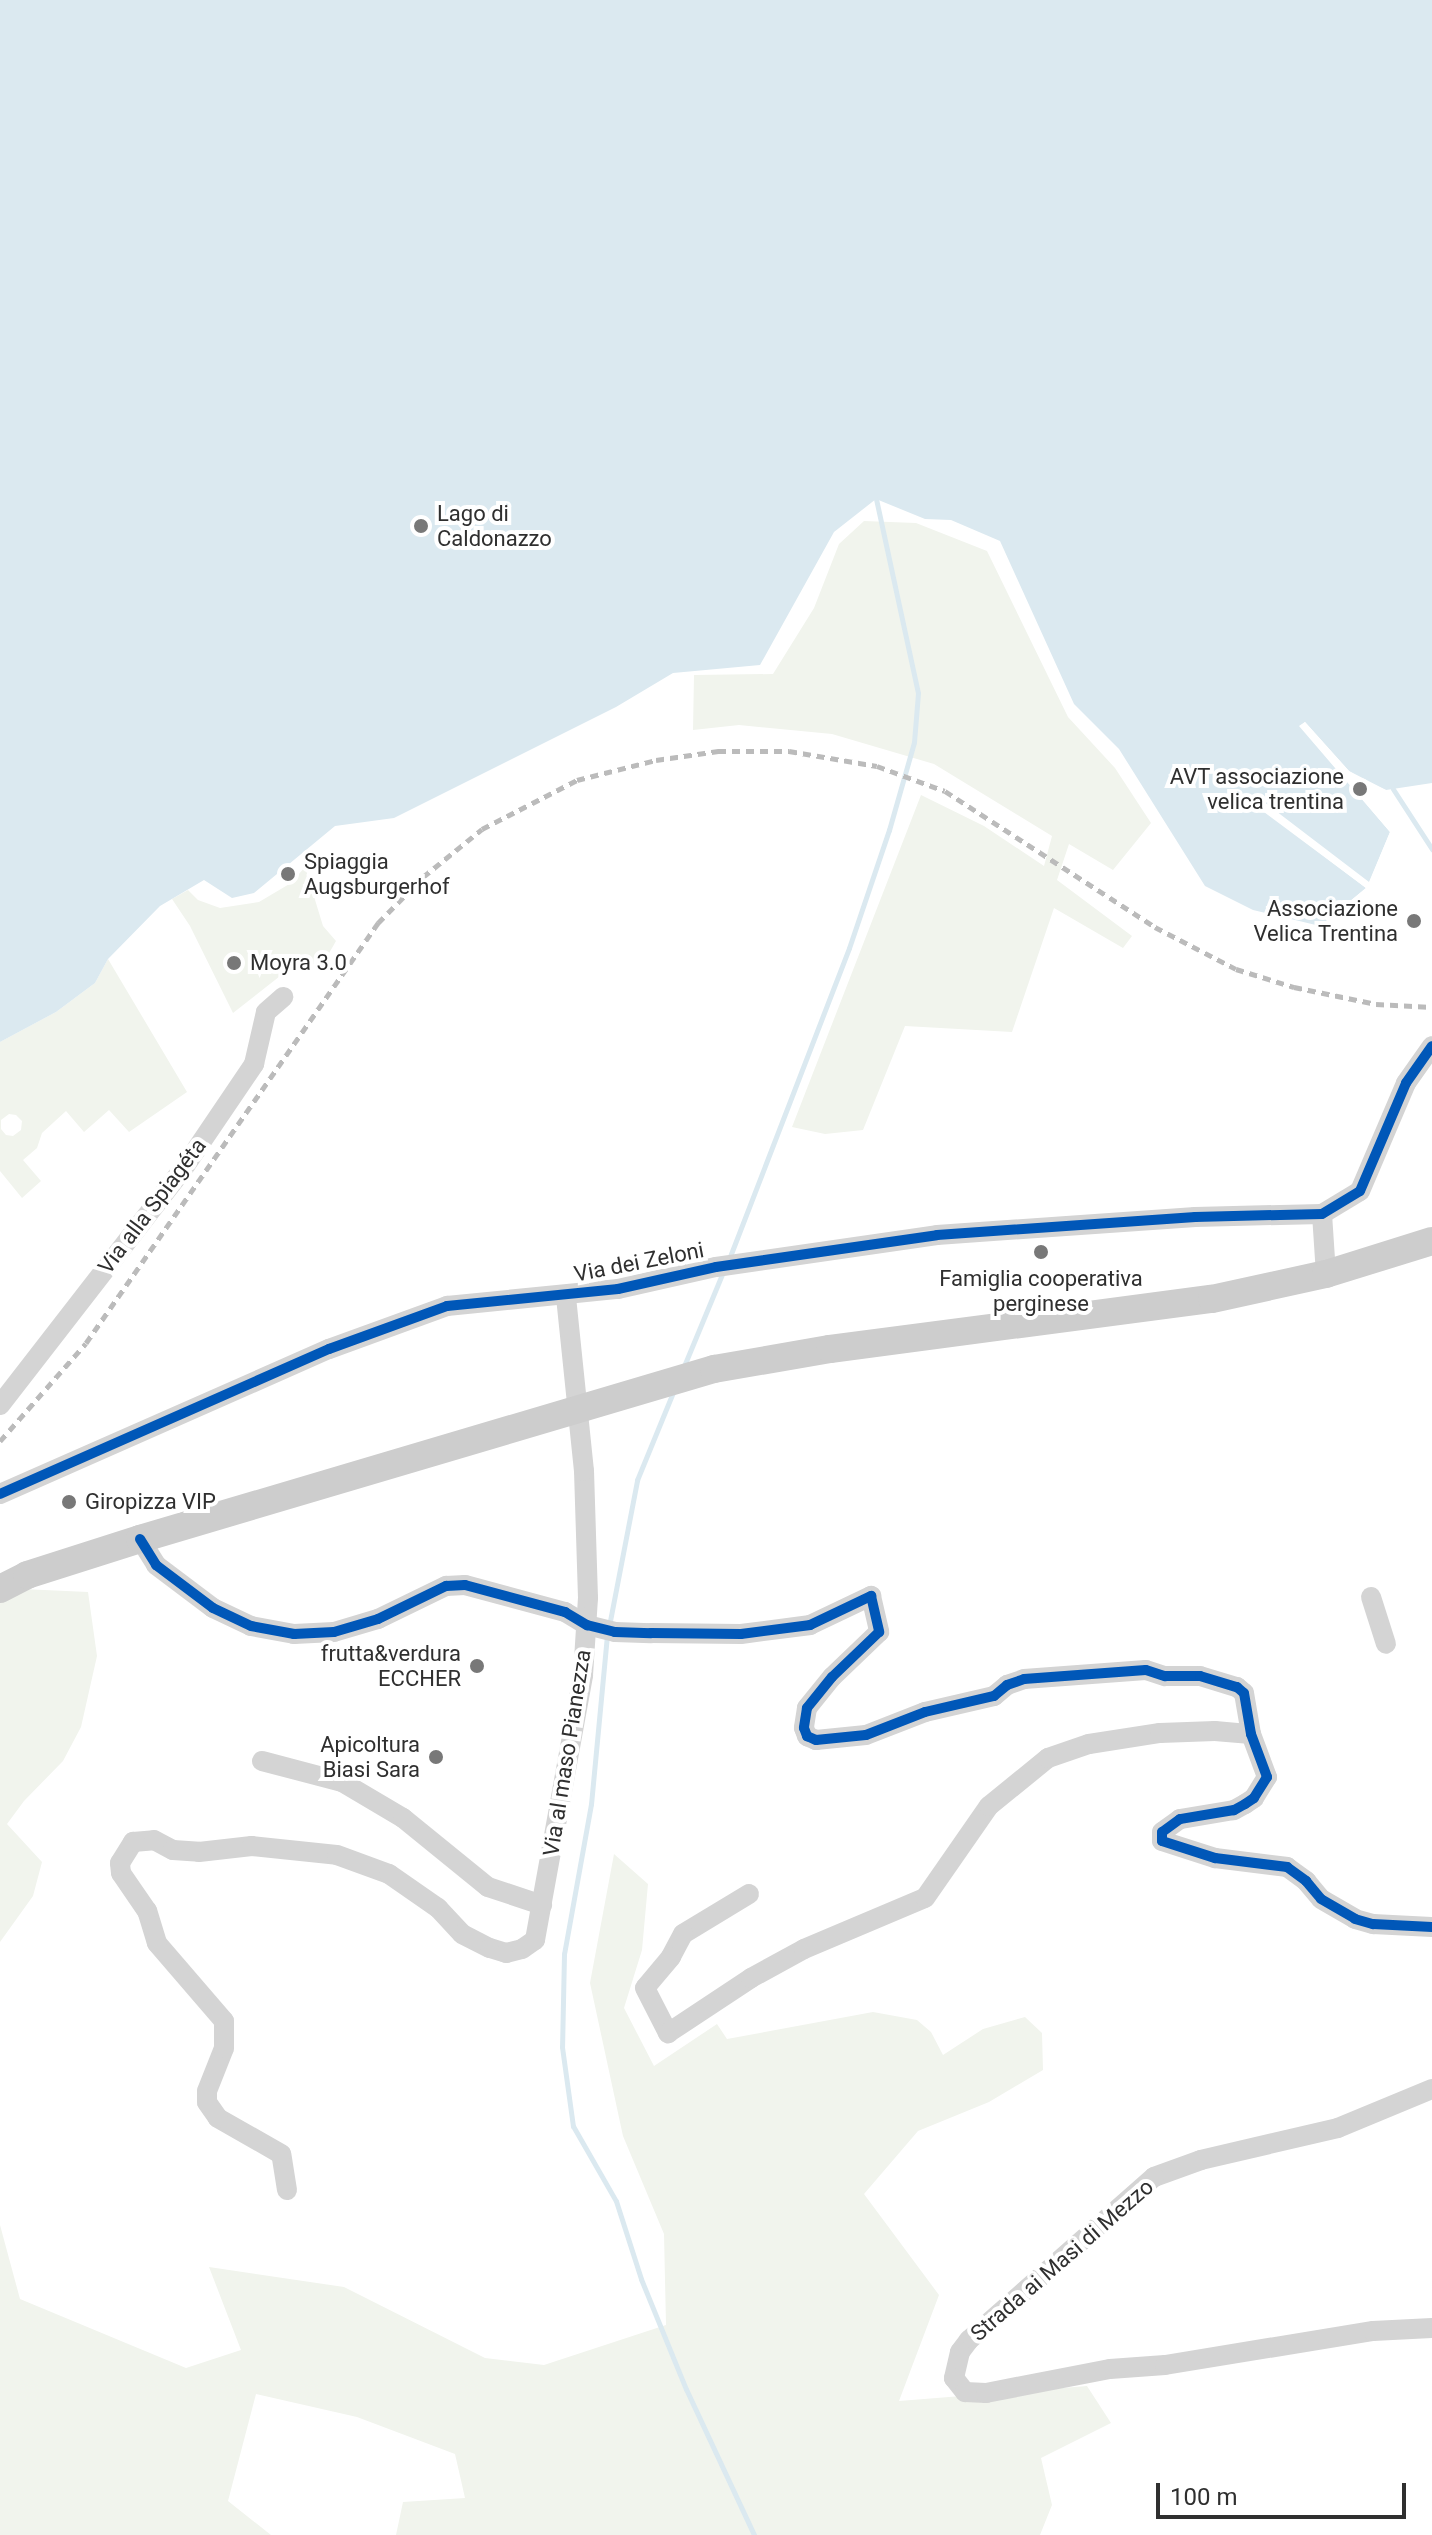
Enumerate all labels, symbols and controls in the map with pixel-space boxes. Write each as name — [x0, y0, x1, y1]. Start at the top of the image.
place label: Lago di Caldonazzo — [437, 500, 552, 552]
marker: Lago di Caldonazzo — [412, 517, 430, 535]
place label: AVT associazione velica trentina — [1169, 763, 1344, 814]
marker: AVT associazione velica trentina — [1351, 780, 1369, 798]
place label: Spiaggia Augsburgerhof — [304, 848, 450, 900]
marker: Spiaggia Augsburgerhof — [279, 865, 297, 883]
place label: Associazione Velica Trentina — [1253, 895, 1398, 946]
marker: Associazione Velica Trentina — [1405, 912, 1423, 930]
place label: Moyra 3.0 — [250, 950, 347, 976]
marker: Moyra 3.0 — [225, 954, 243, 972]
street label: Via alla Spiagéta — [92, 1133, 212, 1279]
street label: Via dei Zeloni — [572, 1236, 706, 1288]
marker: Famiglia cooperativa perginese — [1032, 1243, 1050, 1261]
place label: Famiglia cooperativa perginese — [939, 1265, 1143, 1316]
place label: Giropizza VIP — [85, 1489, 216, 1515]
marker: Giropizza VIP — [60, 1493, 78, 1511]
place label: frutta&verdura ECCHER — [321, 1640, 461, 1692]
street label: Via al maso Pianezza — [538, 1648, 596, 1858]
marker: frutta&verdura ECCHER — [468, 1657, 486, 1675]
place label: Apicoltura Biasi Sara — [320, 1731, 420, 1782]
marker: Apicoltura Biasi Sara — [427, 1748, 445, 1766]
street label: Strada ai Masi di Mezzo — [965, 2173, 1159, 2347]
scale bar — [1160, 2467, 1410, 2517]
text: 100 m — [1170, 2483, 1237, 2511]

